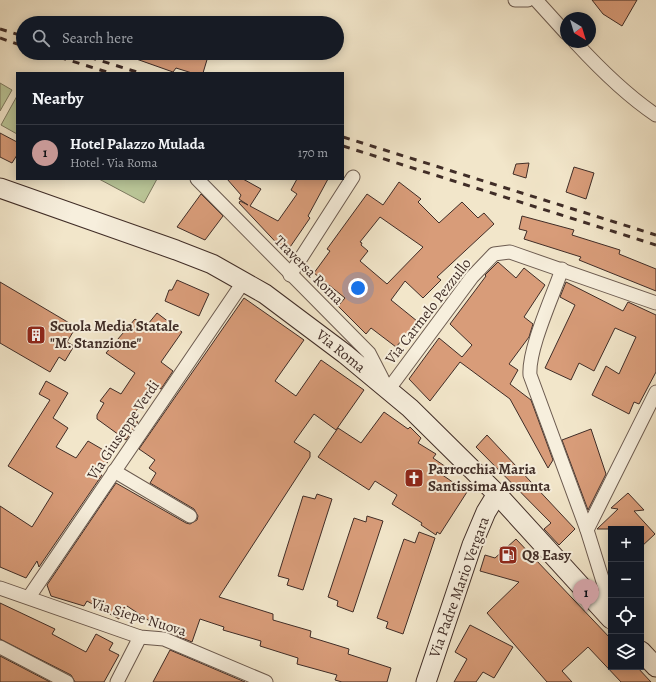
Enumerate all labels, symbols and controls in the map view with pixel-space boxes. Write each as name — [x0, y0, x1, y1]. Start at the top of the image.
north arrow — [560, 12, 596, 48]
search box — [16, 16, 344, 60]
icon: search — [30, 27, 52, 49]
text: Search here — [62, 28, 133, 48]
text: Nearby — [32, 87, 83, 110]
text: Hotel Palazzo Mulada — [70, 134, 205, 154]
text: 1 — [43, 144, 47, 161]
text: 170 m — [298, 144, 328, 161]
text: Hotel · Via Roma — [70, 154, 158, 171]
street label: Traversa Roma — [270, 231, 348, 309]
street label: Via Carmelo Pezzullo — [380, 254, 476, 369]
your location — [348, 278, 368, 298]
place label: Scuola Media Statale "M. Stanzione" — [50, 316, 179, 353]
building icon: Scuola Media Statale "M. Stanzione" — [25, 324, 47, 346]
street label: Via Roma — [311, 324, 370, 377]
street label: Via Giuseppe Verdi — [82, 376, 164, 484]
place label: Parrocchia Maria Santissima Assunta — [428, 459, 551, 496]
church icon: Parrocchia Maria Santissima Assunta — [403, 467, 425, 489]
street label: Via Padre Mario Vergara — [424, 514, 494, 661]
map controls — [608, 526, 644, 670]
button: + — [608, 526, 644, 562]
fuel station icon: Q8 Easy — [497, 544, 519, 566]
place label: Q8 Easy — [522, 545, 572, 565]
button: − — [608, 562, 644, 598]
pin: 1 — [573, 579, 599, 612]
street label: Via Siepe Nuova — [88, 593, 189, 641]
button: locate — [608, 598, 644, 634]
button: layers — [608, 634, 644, 670]

